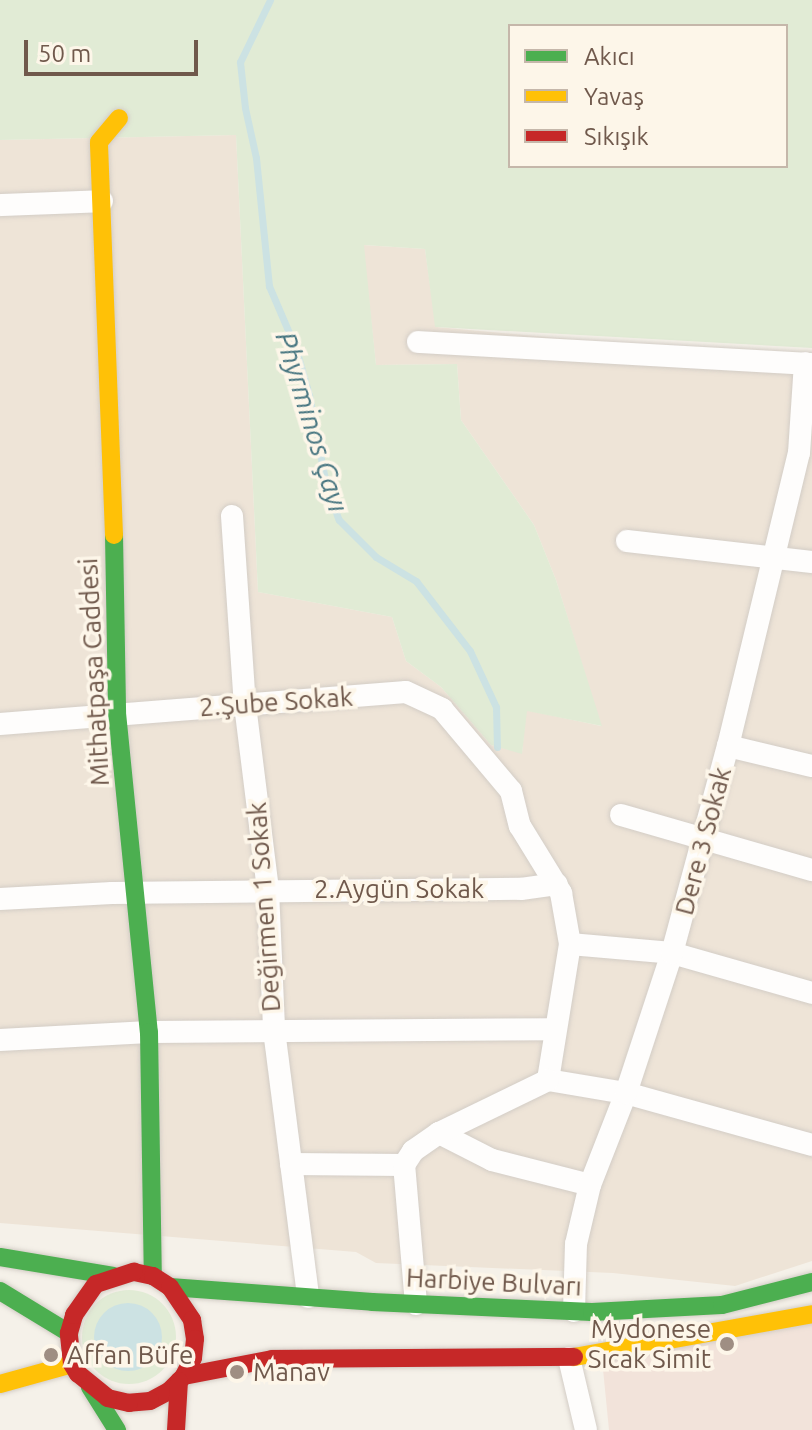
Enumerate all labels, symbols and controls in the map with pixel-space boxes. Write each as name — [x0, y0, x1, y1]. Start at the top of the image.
scale bar — [28, 24, 202, 74]
legend — [508, 24, 788, 168]
text: 50 m — [38, 40, 91, 67]
text: Akıcı — [584, 43, 635, 70]
text: Yavaş — [584, 83, 644, 110]
text: Sıkışık — [584, 123, 649, 150]
water label: Phyrminos Çayı — [269, 328, 355, 516]
street label: Mithatpaşa Caddesi — [72, 557, 116, 787]
street label: 2.Şube Sokak — [198, 681, 354, 723]
street label: Dere 3 Sokak — [668, 764, 738, 918]
street label: Değirmen 1 Sokak — [241, 801, 287, 1013]
street label: 2.Aygün Sokak — [314, 873, 484, 905]
street label: Harbiye Bulvarı — [405, 1262, 583, 1302]
place label: Mydonese Sıcak Simit — [588, 1313, 711, 1374]
marker: Mydonese Sıcak Simit — [718, 1335, 736, 1353]
place label: Affan Büfe — [67, 1339, 193, 1371]
marker: Affan Büfe — [42, 1346, 60, 1364]
place label: Manav — [253, 1356, 330, 1388]
marker: Manav — [228, 1363, 246, 1381]

